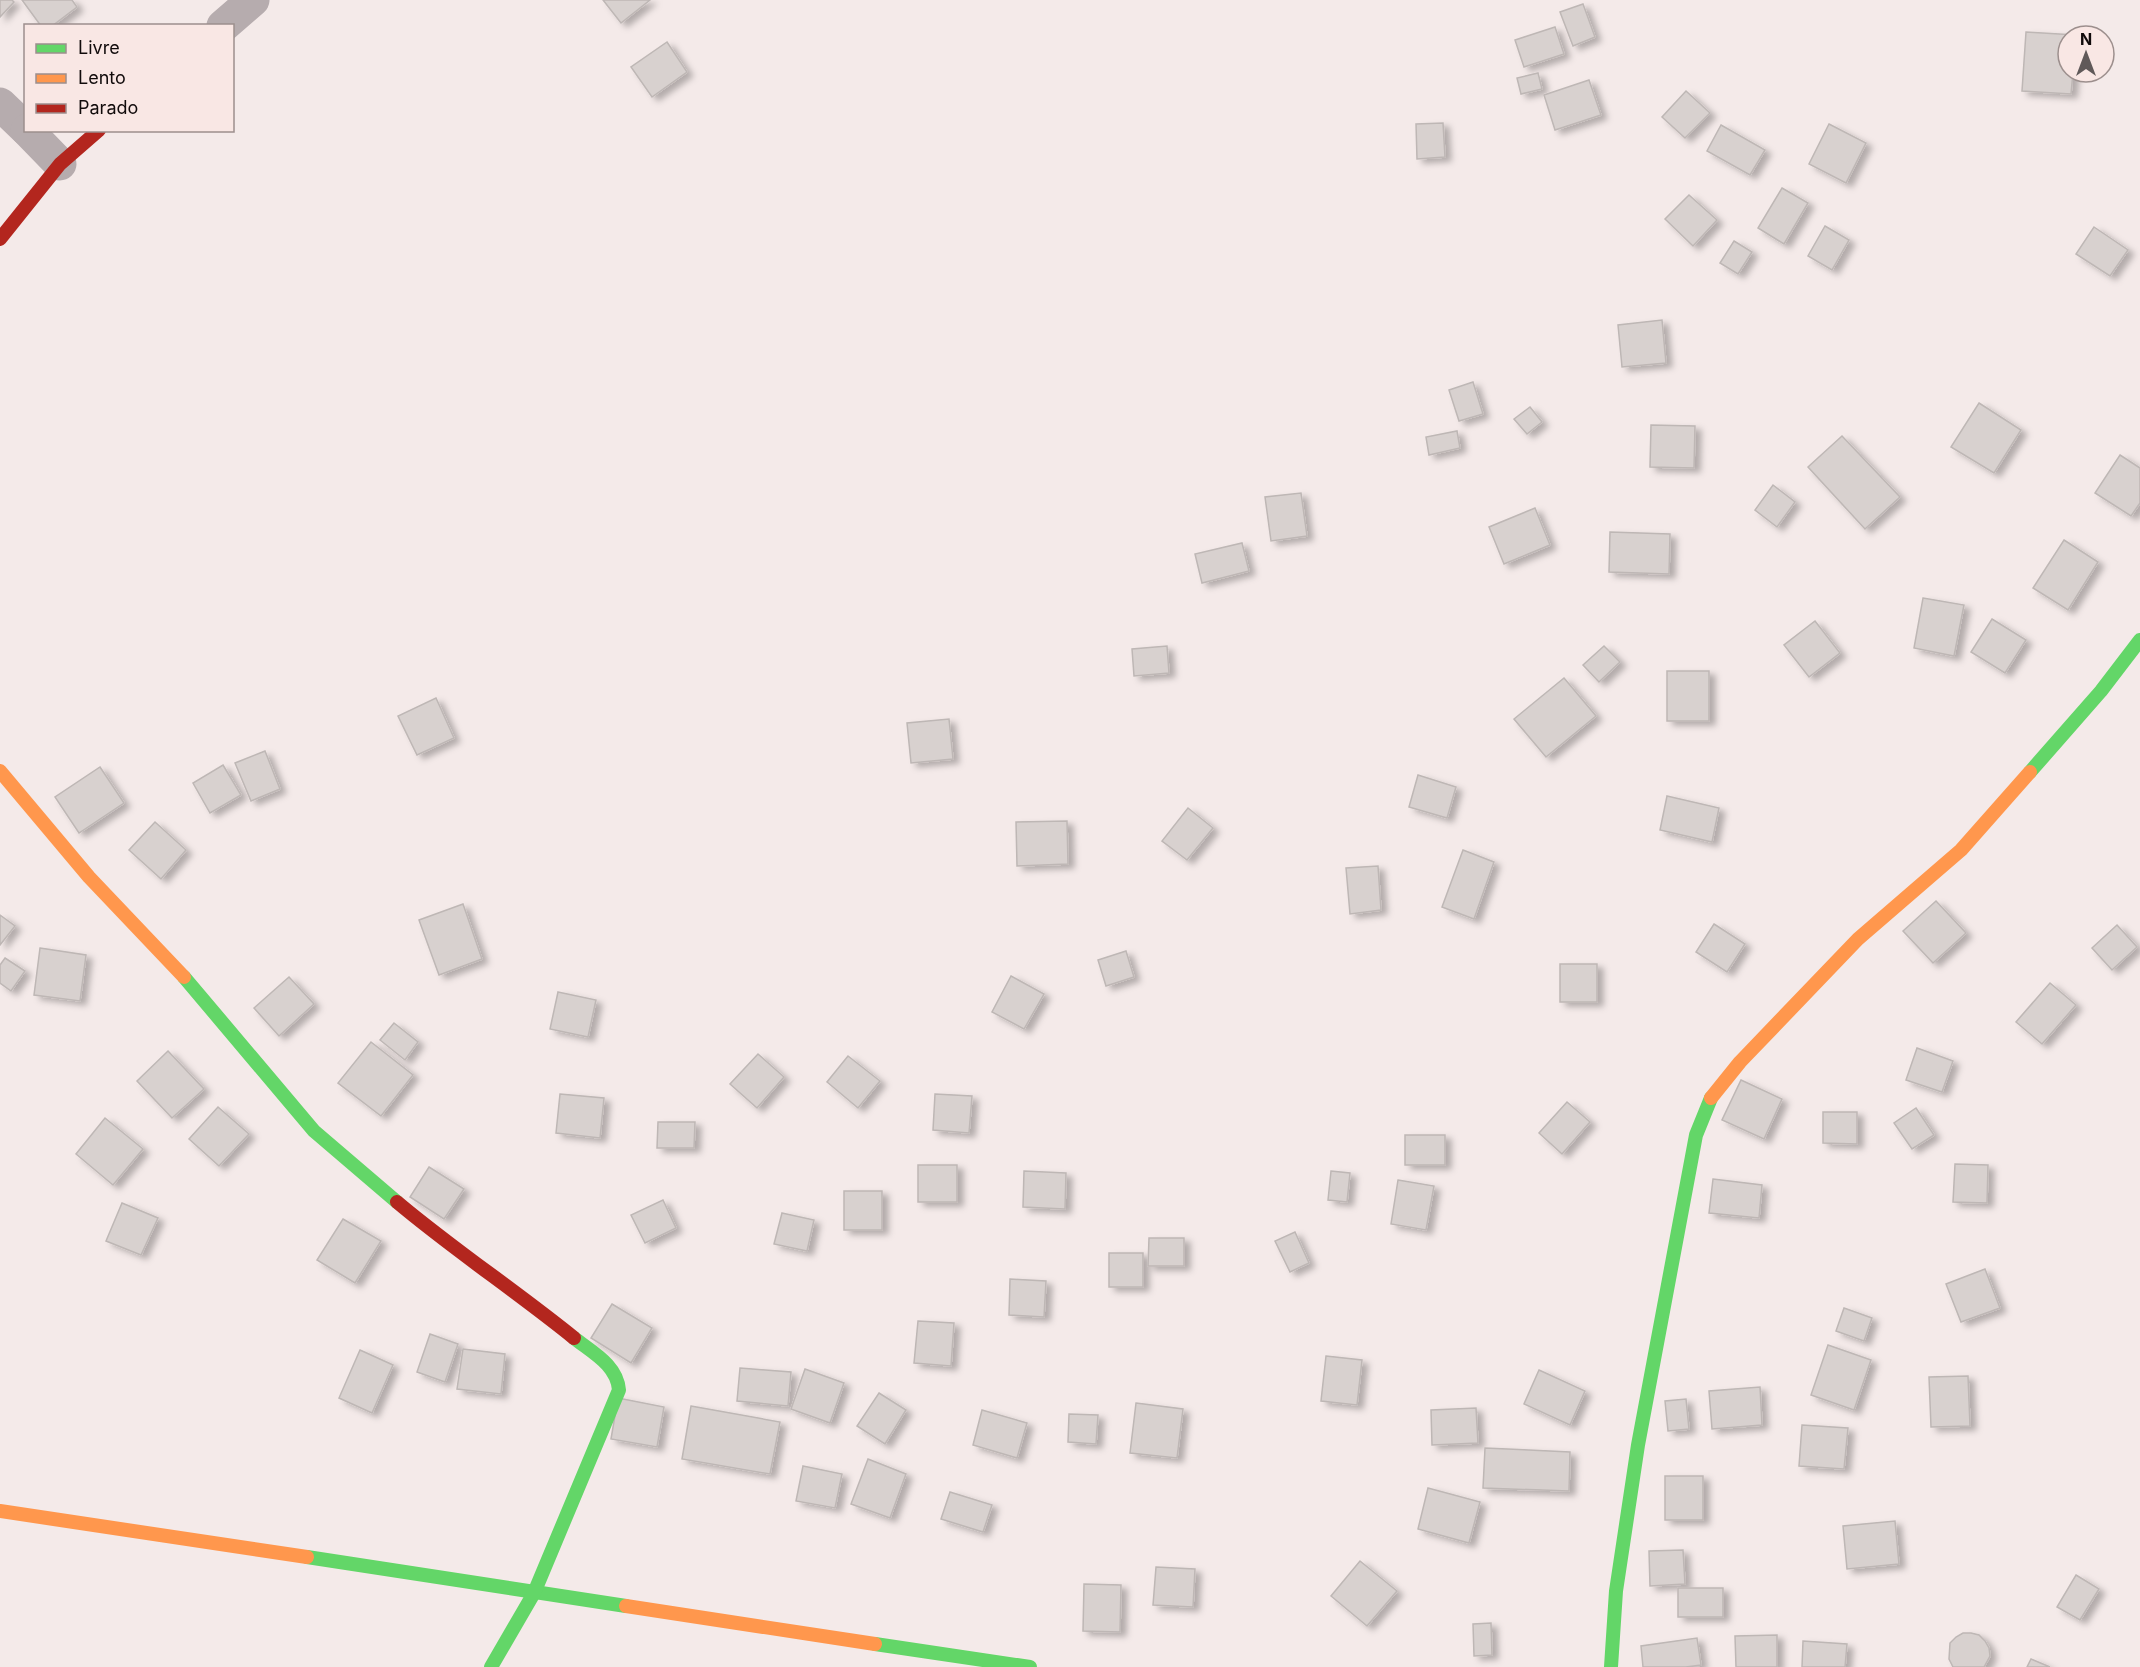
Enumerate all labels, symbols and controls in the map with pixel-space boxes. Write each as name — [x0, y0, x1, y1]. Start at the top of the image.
legend — [24, 24, 234, 132]
north arrow — [2056, 24, 2116, 84]
text: N — [2080, 29, 2092, 49]
text: Livre — [78, 37, 120, 58]
text: Lento — [78, 67, 126, 88]
text: Parado — [78, 97, 138, 118]

